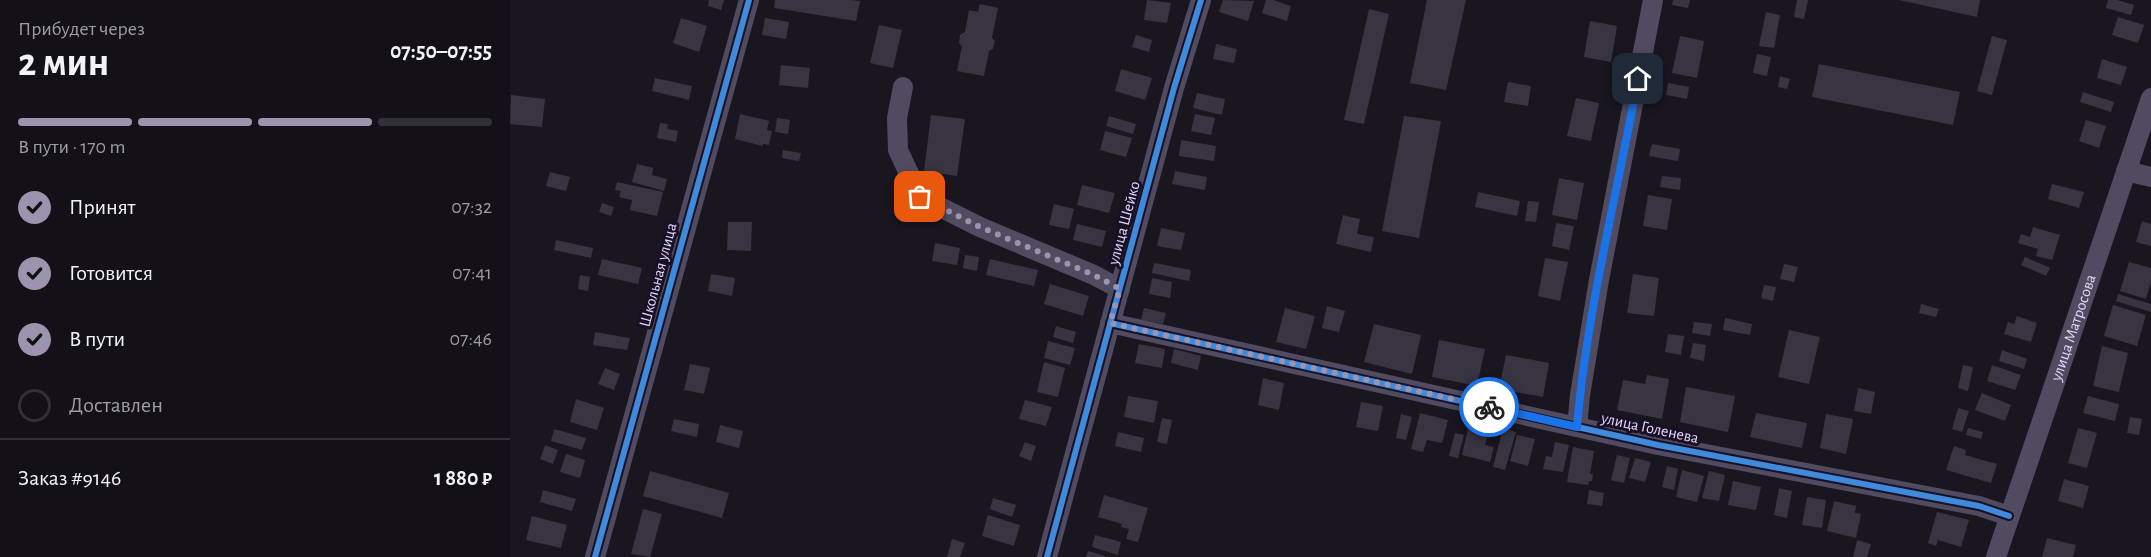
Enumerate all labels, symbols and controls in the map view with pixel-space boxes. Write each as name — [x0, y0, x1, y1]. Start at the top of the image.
text: Прибудет через — [18, 19, 145, 39]
text: 07:50–07:55 — [390, 40, 492, 62]
text: 2 мин — [18, 44, 109, 83]
pin — [1612, 53, 1663, 104]
icon: home — [1621, 62, 1654, 95]
text: В пути · 170 m — [18, 137, 125, 157]
pin — [894, 171, 945, 222]
street label: улица Шейко — [1105, 179, 1144, 268]
icon: bag — [903, 180, 936, 213]
icon: check — [18, 191, 51, 224]
text: Принят — [69, 196, 135, 218]
text: 07:32 — [451, 197, 492, 217]
street label: Школьная улица — [636, 221, 681, 329]
icon: check — [18, 257, 51, 290]
text: Готовится — [69, 262, 153, 284]
text: 07:41 — [452, 263, 492, 283]
street label: улица Матросова — [2048, 272, 2099, 384]
icon: check — [18, 323, 51, 356]
text: В пути — [69, 328, 125, 350]
text: 07:46 — [450, 329, 492, 349]
courier — [1459, 377, 1519, 437]
icon: bike — [1473, 391, 1506, 424]
text: Доставлен — [69, 394, 163, 416]
street label: улица Голенева — [1599, 410, 1700, 447]
text: Заказ #9146 — [18, 467, 121, 489]
text: 1 880 ₽ — [434, 467, 492, 489]

